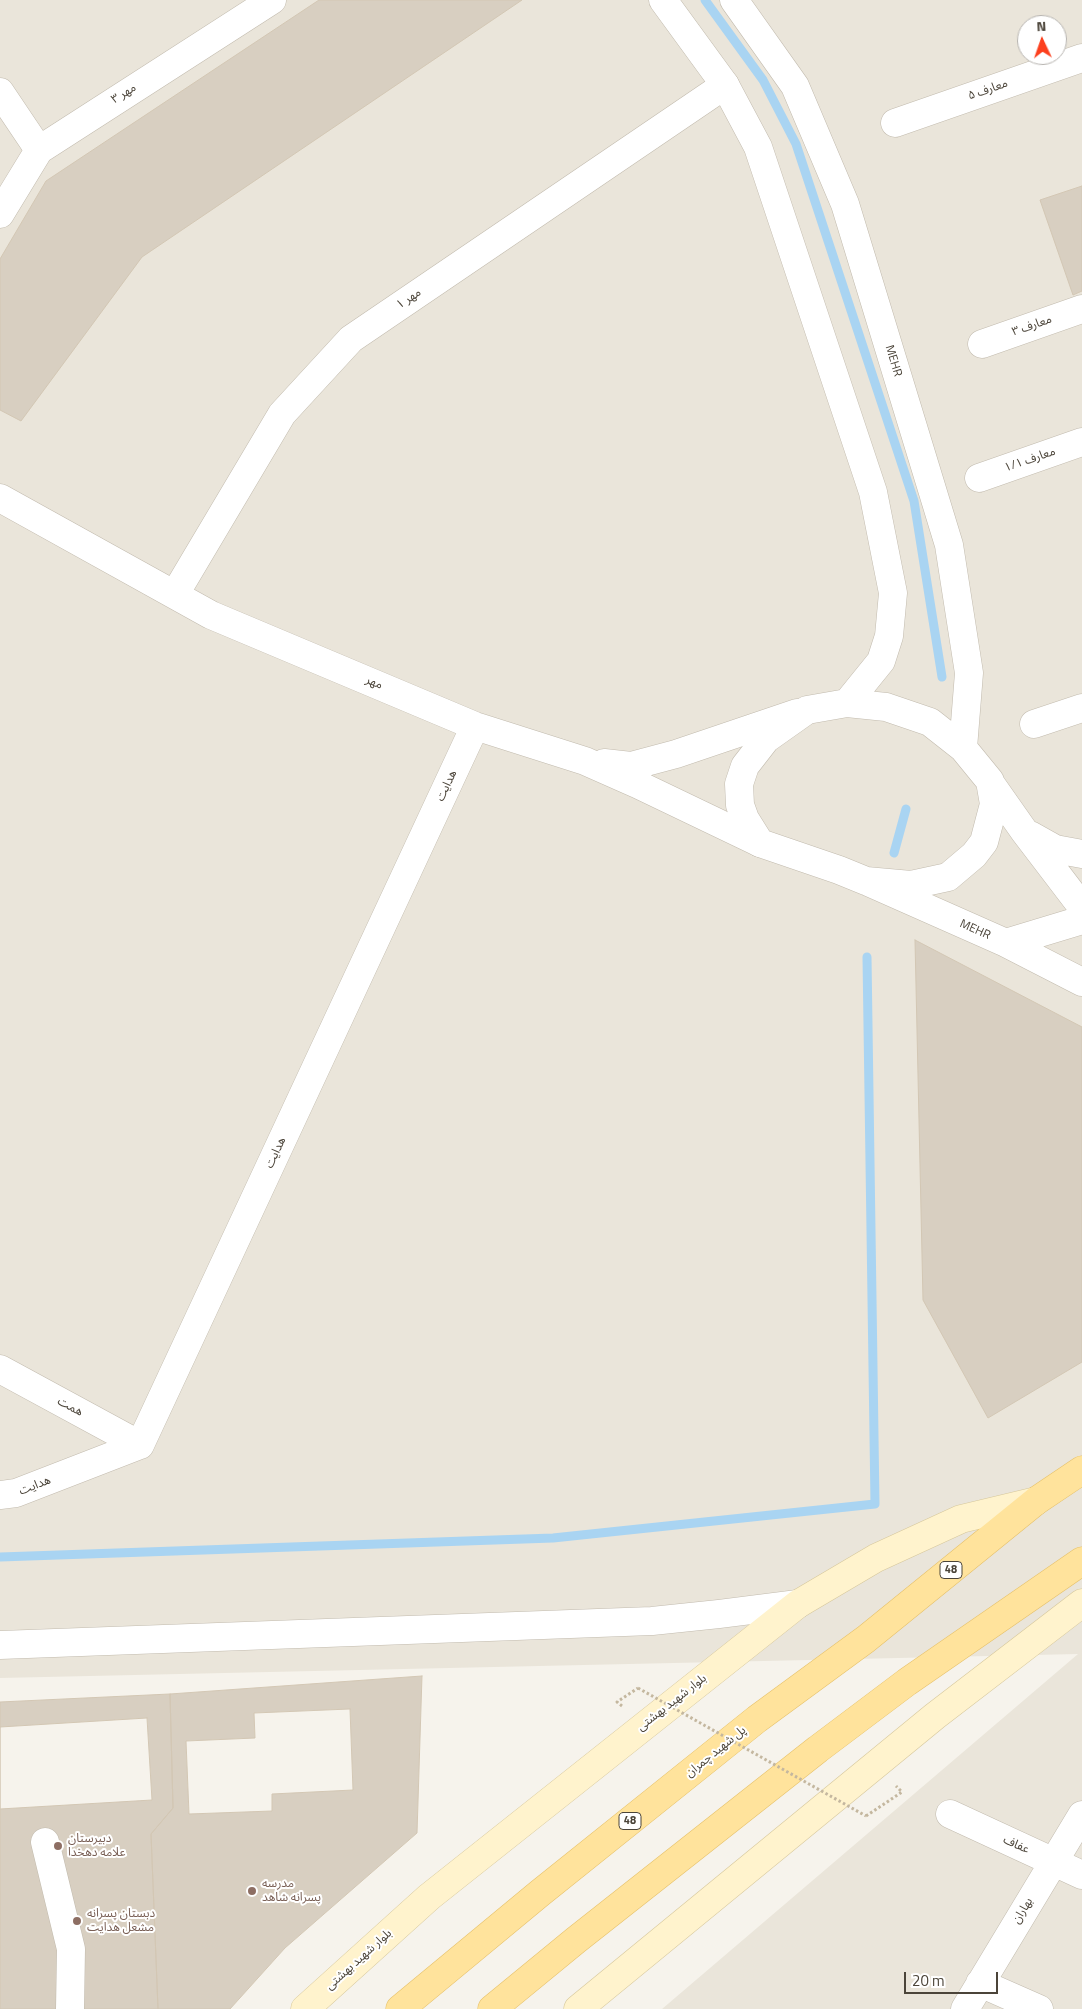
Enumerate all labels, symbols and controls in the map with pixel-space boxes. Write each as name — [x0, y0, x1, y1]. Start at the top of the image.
north arrow — [1017, 15, 1067, 65]
text: N — [1036, 15, 1047, 36]
street label: معارف ۵ — [966, 76, 1010, 104]
street label: مهر ۳ — [109, 81, 139, 107]
street label: مهر ۱ — [394, 286, 424, 312]
street label: معارف ۳ — [1010, 312, 1054, 340]
street label: MEHR — [881, 343, 905, 379]
street label: معارف ۱/۱ — [1003, 445, 1057, 475]
street label: مهر — [363, 673, 385, 693]
street label: هدایت — [434, 768, 460, 804]
street label: MEHR — [957, 917, 993, 943]
street label: هدایت — [263, 1135, 289, 1171]
street label: همت — [55, 1394, 85, 1420]
street label: هدایت — [17, 1473, 53, 1499]
road number: 48 — [940, 1562, 962, 1578]
street label: بلوار شهید بهشتی — [634, 1671, 710, 1735]
street label: پل شهید چمران — [683, 1723, 749, 1781]
road number: 48 — [619, 1812, 641, 1830]
place label: دبیرستان علامه دهخدا — [68, 1832, 125, 1860]
street label: عفاف — [1001, 1833, 1031, 1857]
marker: دبیرستان علامه دهخدا — [52, 1840, 64, 1852]
place label: مدرسه پسرانه شاهد — [262, 1877, 321, 1905]
marker: مدرسه پسرانه شاهد — [246, 1885, 258, 1897]
street label: بهاران — [1010, 1895, 1036, 1927]
place label: دبستان پسرانه مشعل هدایت — [87, 1907, 155, 1935]
marker: دبستان پسرانه مشعل هدایت — [71, 1915, 83, 1927]
street label: بلوار شهید بهشتی — [323, 1926, 395, 1994]
scale bar — [907, 1962, 1001, 1994]
text: 20 m — [912, 1969, 945, 1992]

